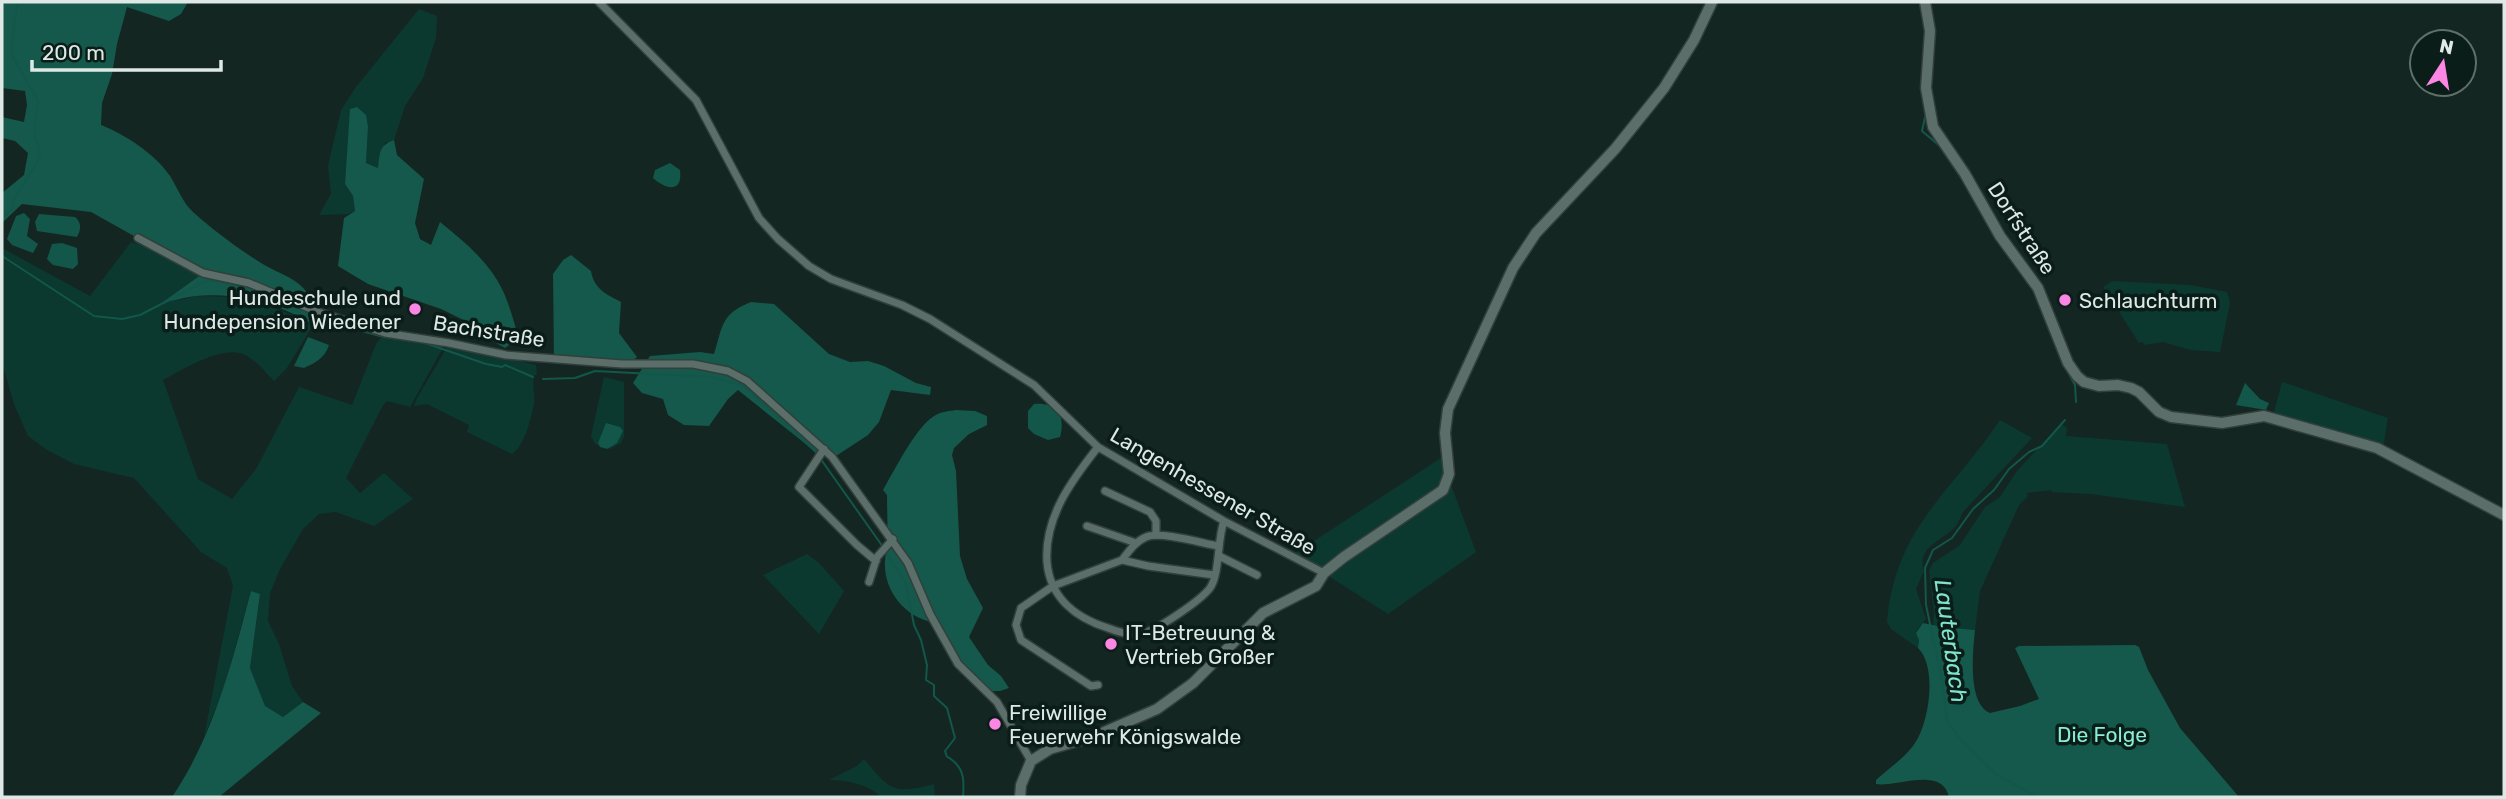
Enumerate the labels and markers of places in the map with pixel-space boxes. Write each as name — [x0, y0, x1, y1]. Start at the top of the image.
place label: Hundeschule und Hundepension Wiedener — [164, 285, 401, 334]
place label: Schlauchturm — [2079, 288, 2218, 313]
marker: Schlauchturm — [2057, 292, 2073, 308]
marker: Hundeschule und Hundepension Wiedener — [407, 301, 423, 317]
place label: IT-Betreuung & Vertrieb Großer — [1125, 620, 1276, 669]
marker: IT-Betreuung & Vertrieb Großer — [1103, 636, 1119, 652]
place label: Freiwillige Feuerwehr Königswalde — [1009, 700, 1241, 749]
marker: Freiwillige Feuerwehr Königswalde — [987, 716, 1003, 732]

